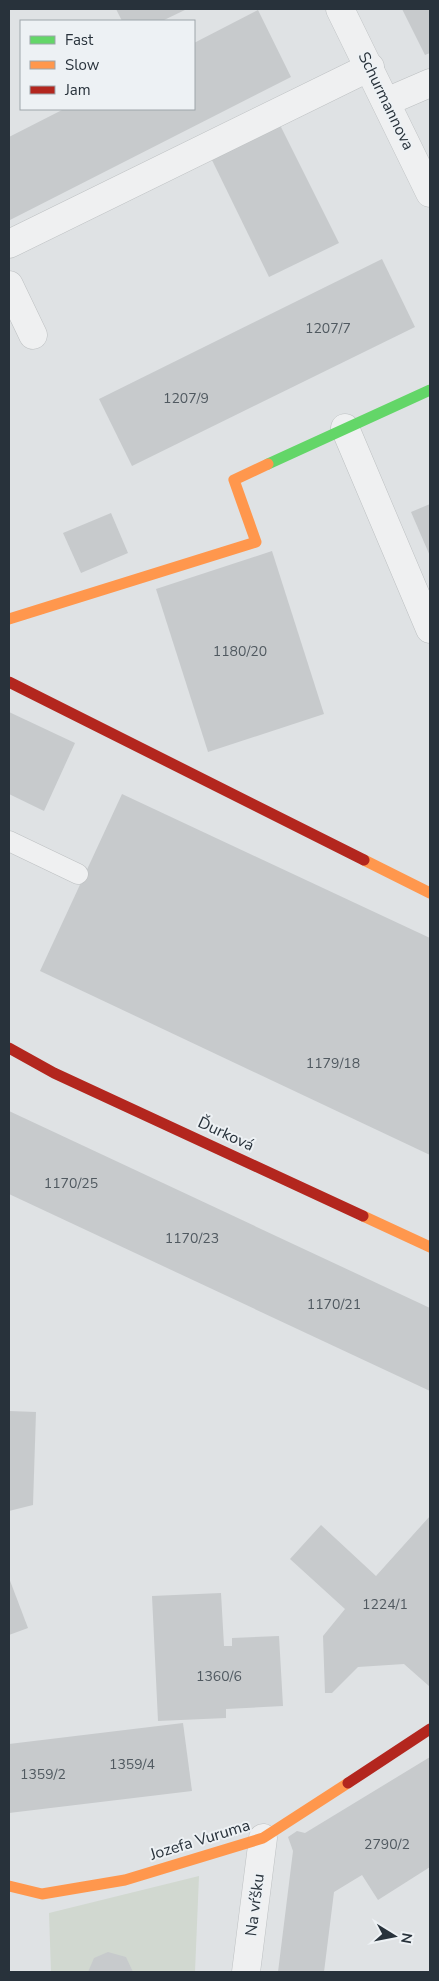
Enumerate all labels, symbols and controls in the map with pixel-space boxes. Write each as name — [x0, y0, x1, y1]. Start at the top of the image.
legend — [20, 20, 195, 110]
text: Fast — [65, 30, 94, 50]
street label: Schurmannova — [353, 48, 419, 154]
text: Slow — [65, 55, 100, 75]
text: Jam — [64, 80, 91, 100]
house number: 1207/7 — [305, 319, 351, 338]
house number: 1207/9 — [163, 389, 209, 408]
house number: 1180/20 — [213, 642, 267, 661]
house number: 1179/18 — [306, 1054, 360, 1073]
street label: Ďurková — [194, 1111, 258, 1157]
house number: 1170/25 — [44, 1174, 98, 1193]
house number: 1170/23 — [165, 1229, 219, 1248]
house number: 1170/21 — [307, 1295, 361, 1314]
house number: 1224/1 — [362, 1595, 408, 1614]
house number: 1360/6 — [196, 1667, 242, 1686]
house number: 1359/4 — [109, 1755, 155, 1774]
house number: 1359/2 — [20, 1765, 66, 1784]
street label: Jozefa Vuruma — [146, 1814, 253, 1866]
house number: 2790/2 — [364, 1835, 410, 1854]
street label: Na vŕšku — [240, 1872, 270, 1938]
north arrow — [369, 1911, 419, 1961]
text: N — [396, 1931, 417, 1945]

